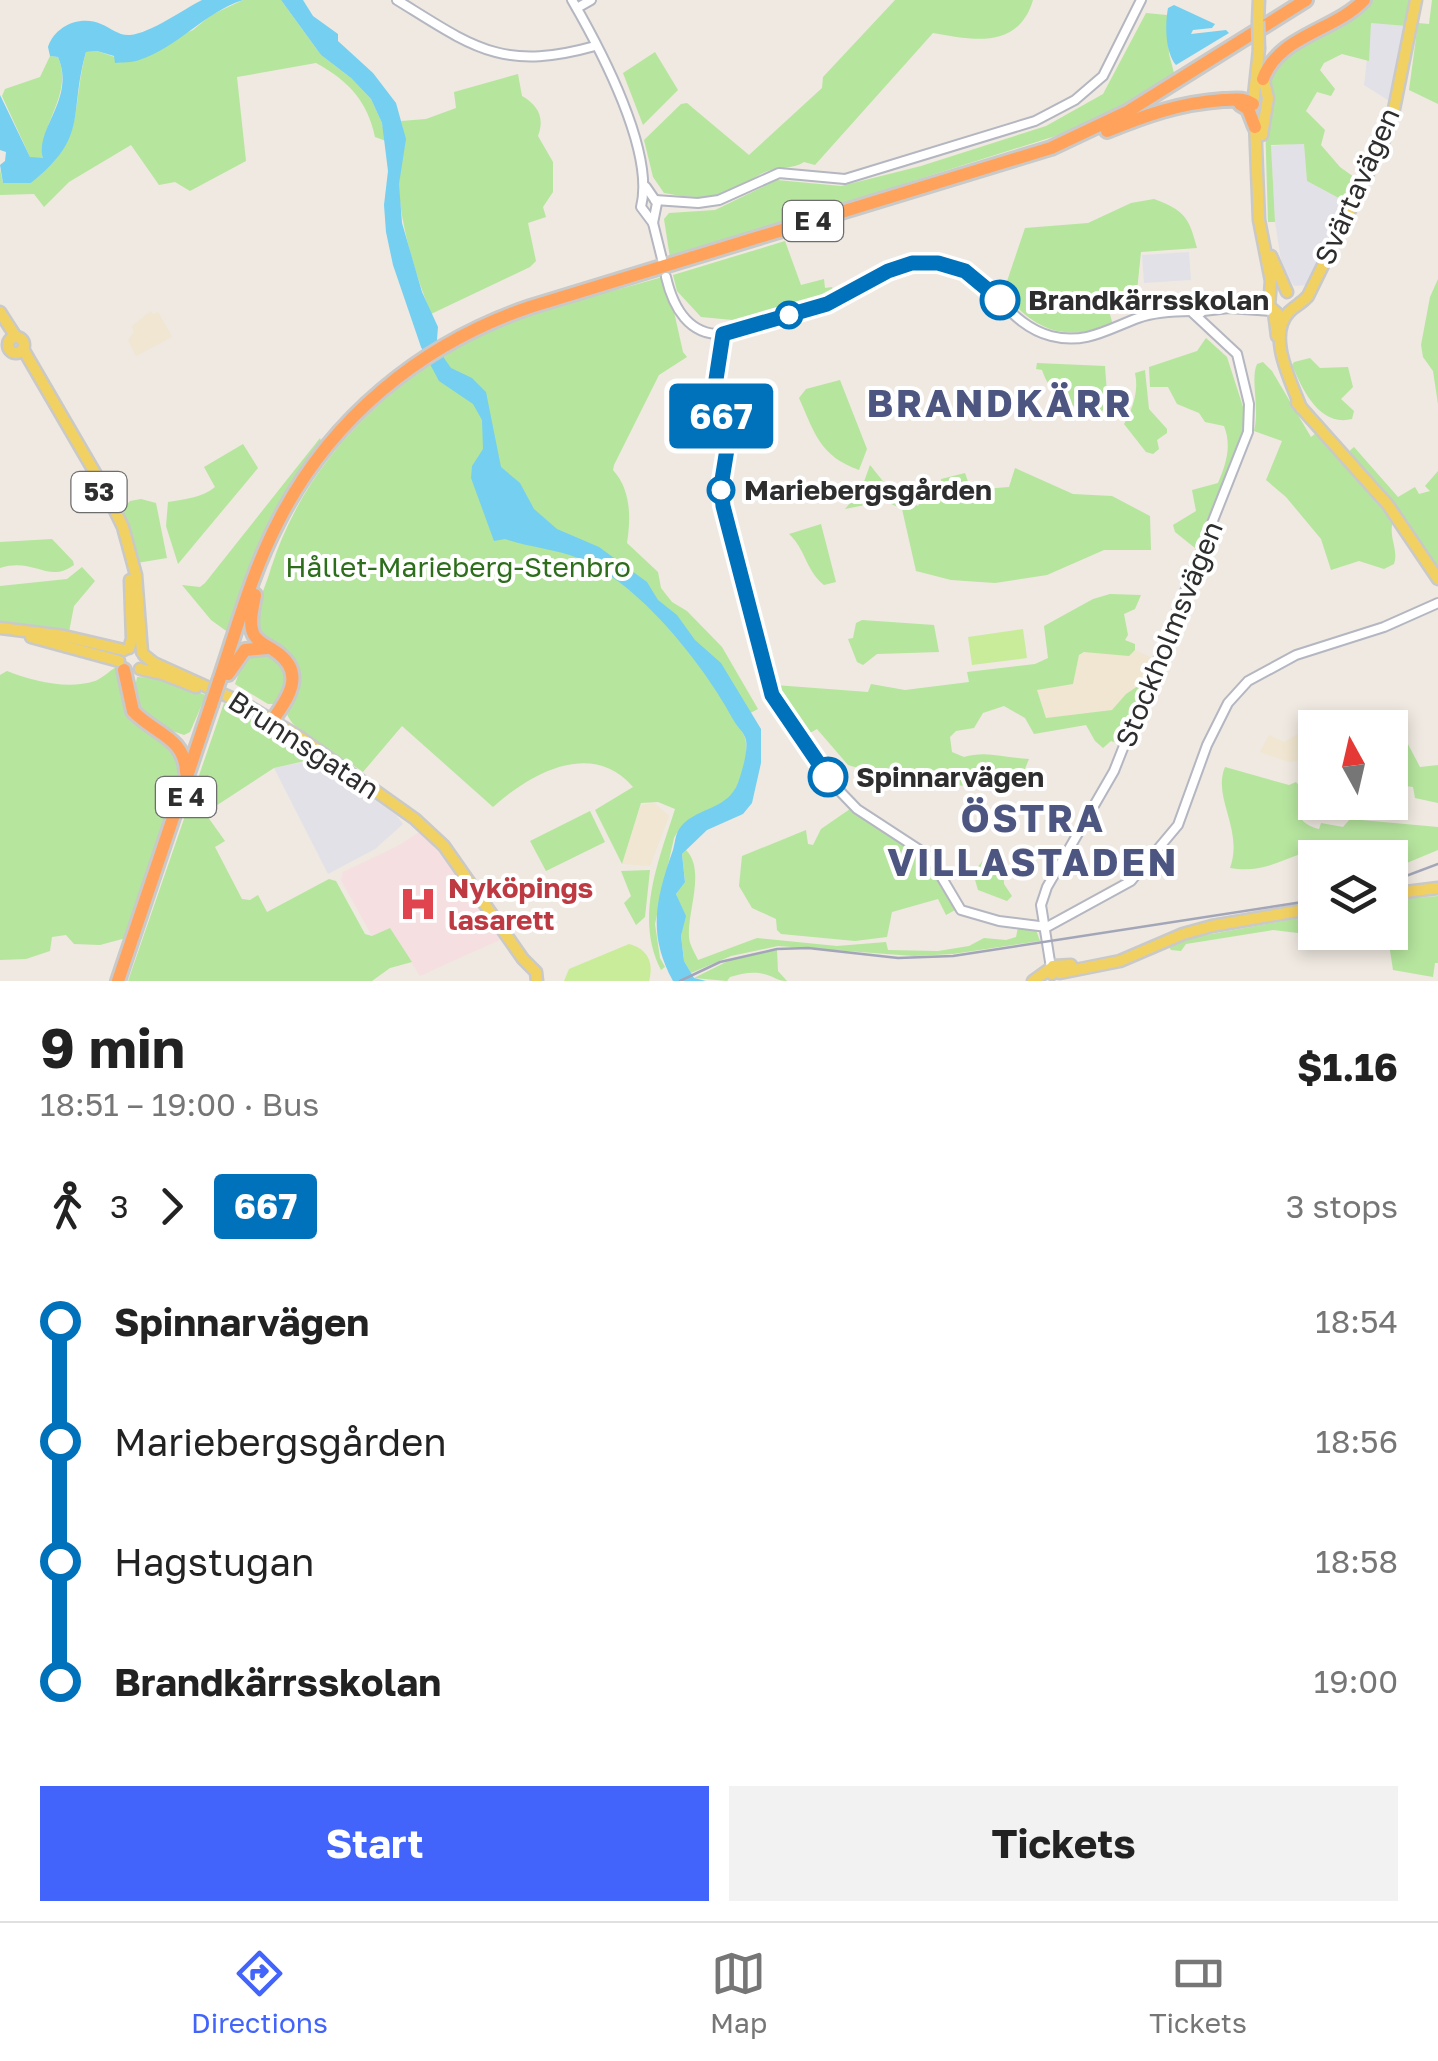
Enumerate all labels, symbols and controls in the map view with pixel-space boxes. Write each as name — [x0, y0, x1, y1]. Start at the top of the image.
street label: Svärtavägen — [1307, 102, 1406, 269]
road number: E 4 — [783, 201, 843, 241]
marker: Brandkärrsskolan — [981, 281, 1019, 319]
place label: Brandkärrsskolan — [1028, 283, 1269, 316]
unlabelled marker — [776, 302, 802, 328]
district label: BRANDKÄRR — [867, 380, 1133, 425]
line badge: 667 — [664, 384, 778, 448]
text: 667 — [689, 395, 753, 437]
road number: 53 — [72, 472, 126, 512]
place label: Mariebergsgården — [744, 473, 992, 506]
marker: Mariebergsgården — [708, 477, 734, 503]
street label: Stockholmsvägen — [1108, 516, 1229, 752]
park label: Hållet-Marieberg-Stenbro — [285, 550, 631, 583]
street label: Brunnsgatan — [223, 684, 386, 806]
north arrow — [1298, 710, 1408, 820]
map controls — [1298, 710, 1408, 950]
marker: Spinnarvägen — [809, 758, 847, 796]
place label: Spinnarvägen — [856, 760, 1044, 793]
road number: E 4 — [156, 777, 216, 817]
district label: ÖSTRA VILLASTADEN — [887, 795, 1179, 884]
button: layers — [1298, 840, 1408, 950]
place label: Nyköpings lasarett — [448, 871, 593, 936]
hospital icon: Nyköpings lasarett — [397, 883, 439, 925]
text: 9 min — [40, 1014, 185, 1080]
text: $1.16 — [1297, 1044, 1398, 1089]
text: 18:51 – 19:00 · Bus — [40, 1085, 319, 1123]
icon: walk — [40, 1179, 95, 1234]
icon: forward — [144, 1179, 199, 1234]
text: 667 — [234, 1185, 297, 1227]
text: 3 — [110, 1187, 129, 1225]
text: 3 stops — [1286, 1187, 1398, 1225]
text: Spinnarvägen — [114, 1299, 369, 1344]
text: 18:54 — [1315, 1302, 1398, 1340]
text: Mariebergsgården — [114, 1419, 447, 1464]
text: 18:56 — [1315, 1422, 1398, 1460]
text: Hagstugan — [114, 1539, 314, 1584]
text: 18:58 — [1315, 1542, 1398, 1580]
text: Brandkärrsskolan — [114, 1659, 441, 1704]
text: 19:00 — [1314, 1662, 1398, 1700]
button: Start — [40, 1786, 709, 1901]
button: Tickets — [729, 1786, 1398, 1901]
tab: Directions — [191, 1946, 328, 2039]
tab: Map — [710, 1946, 767, 2039]
tab: Tickets — [1149, 1946, 1247, 2039]

